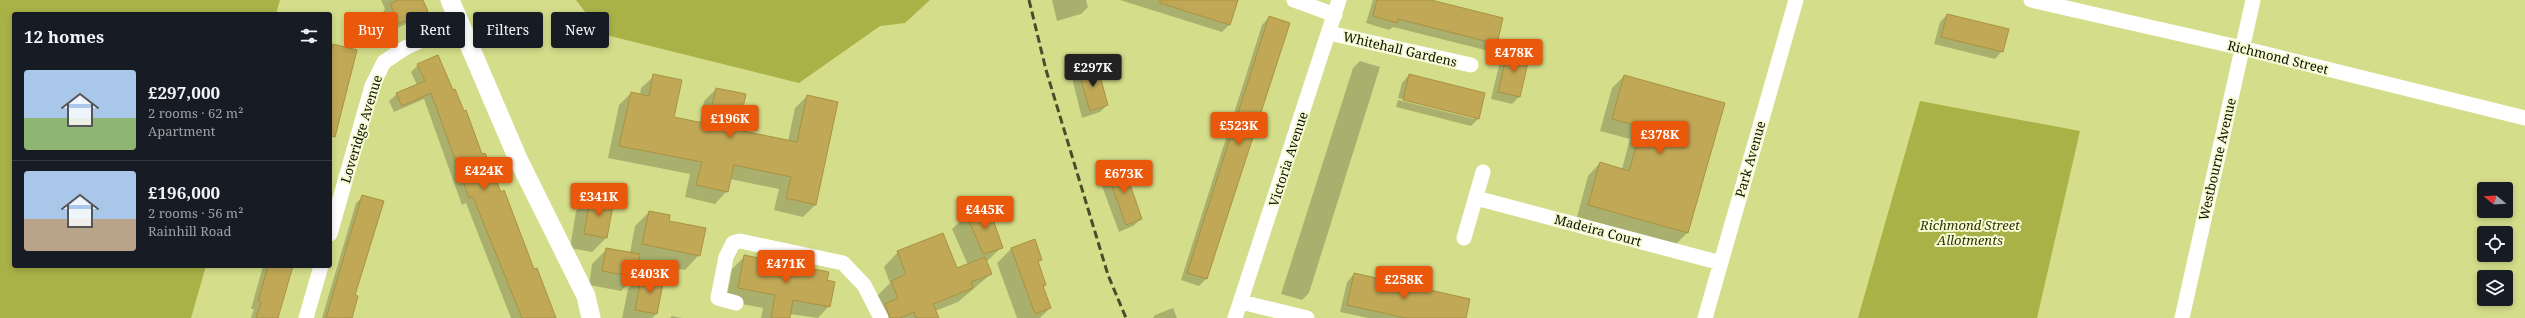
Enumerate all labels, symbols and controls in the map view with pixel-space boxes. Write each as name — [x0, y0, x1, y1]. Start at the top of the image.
chip: Buy — [344, 12, 398, 48]
chip: Rent — [406, 12, 465, 48]
chip: Filters — [473, 12, 543, 48]
chip: New — [551, 12, 609, 48]
text: 12 homes — [24, 25, 104, 48]
icon: filters — [298, 25, 320, 47]
street label: Whitehall Gardens — [1341, 27, 1459, 71]
street label: Richmond Street — [2226, 36, 2331, 78]
pin: £478K — [1486, 39, 1542, 73]
text: £478K — [1495, 43, 1533, 61]
pin: £297K — [1065, 54, 1121, 88]
text: £297K — [1074, 58, 1112, 76]
street label: Loveridge Avenue — [336, 73, 386, 185]
text: £297,000 — [148, 81, 220, 104]
icon: home — [56, 86, 104, 134]
street label: Westbourne Avenue — [2194, 96, 2240, 222]
text: 2 rooms · 62 m² — [148, 104, 243, 122]
pin: £196K — [702, 105, 758, 139]
text: £196K — [711, 109, 749, 127]
street label: Victoria Avenue — [1264, 109, 1312, 209]
pin: £523K — [1211, 112, 1267, 146]
text: £523K — [1220, 116, 1258, 134]
street label: Park Avenue — [1730, 119, 1770, 199]
pin: £378K — [1632, 121, 1688, 155]
text: Apartment — [148, 122, 215, 140]
text: £378K — [1641, 125, 1679, 143]
pin: £424K — [456, 157, 512, 191]
pin: £673K — [1096, 160, 1152, 194]
text: £424K — [465, 161, 503, 179]
text: £673K — [1105, 164, 1143, 182]
text: £196,000 — [148, 181, 220, 204]
north arrow — [2477, 182, 2513, 218]
map controls — [2477, 182, 2513, 306]
pin: £341K — [571, 183, 627, 217]
icon: home — [56, 187, 104, 235]
text: £341K — [580, 187, 618, 205]
pin: £445K — [957, 196, 1013, 230]
text: £445K — [966, 200, 1004, 218]
text: 2 rooms · 56 m² — [148, 204, 243, 222]
street label: Madeira Court — [1552, 210, 1644, 250]
park label: Richmond Street Allotments — [1919, 216, 2020, 249]
text: Rainhill Road — [148, 222, 232, 240]
button: locate — [2477, 226, 2513, 262]
pin: £471K — [758, 250, 814, 284]
text: £471K — [767, 254, 805, 272]
pin: £403K — [622, 260, 678, 294]
text: £403K — [631, 264, 669, 282]
pin: £258K — [1376, 266, 1432, 300]
text: £258K — [1385, 270, 1423, 288]
button: layers — [2477, 270, 2513, 306]

